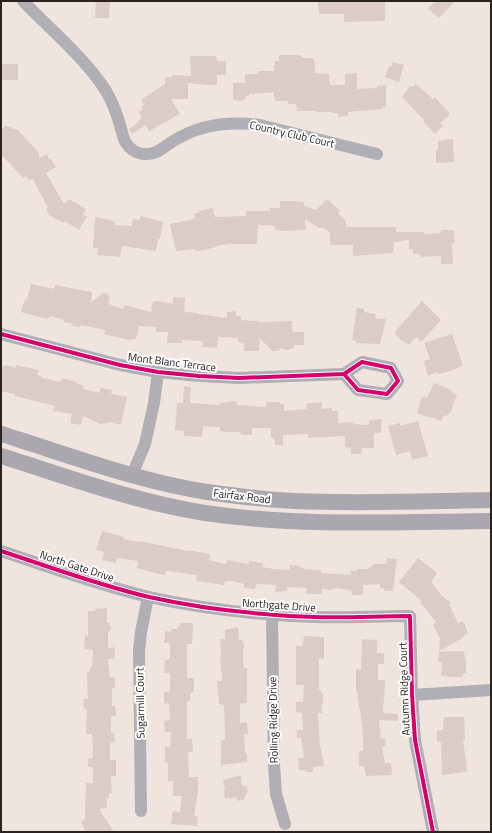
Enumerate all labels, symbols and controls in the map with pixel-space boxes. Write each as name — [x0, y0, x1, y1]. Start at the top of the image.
street label: Country Club Court — [248, 116, 336, 152]
street label: Mont Blanc Terrace — [127, 349, 218, 375]
street label: Fairfax Road — [212, 485, 272, 507]
street label: North Gate Drive — [38, 546, 117, 586]
street label: Northgate Drive — [242, 594, 317, 616]
street label: Autumn Ridge Court — [394, 642, 414, 736]
street label: Sugarmill Court — [131, 667, 149, 739]
street label: Rolling Ridge Drive — [264, 676, 282, 763]

